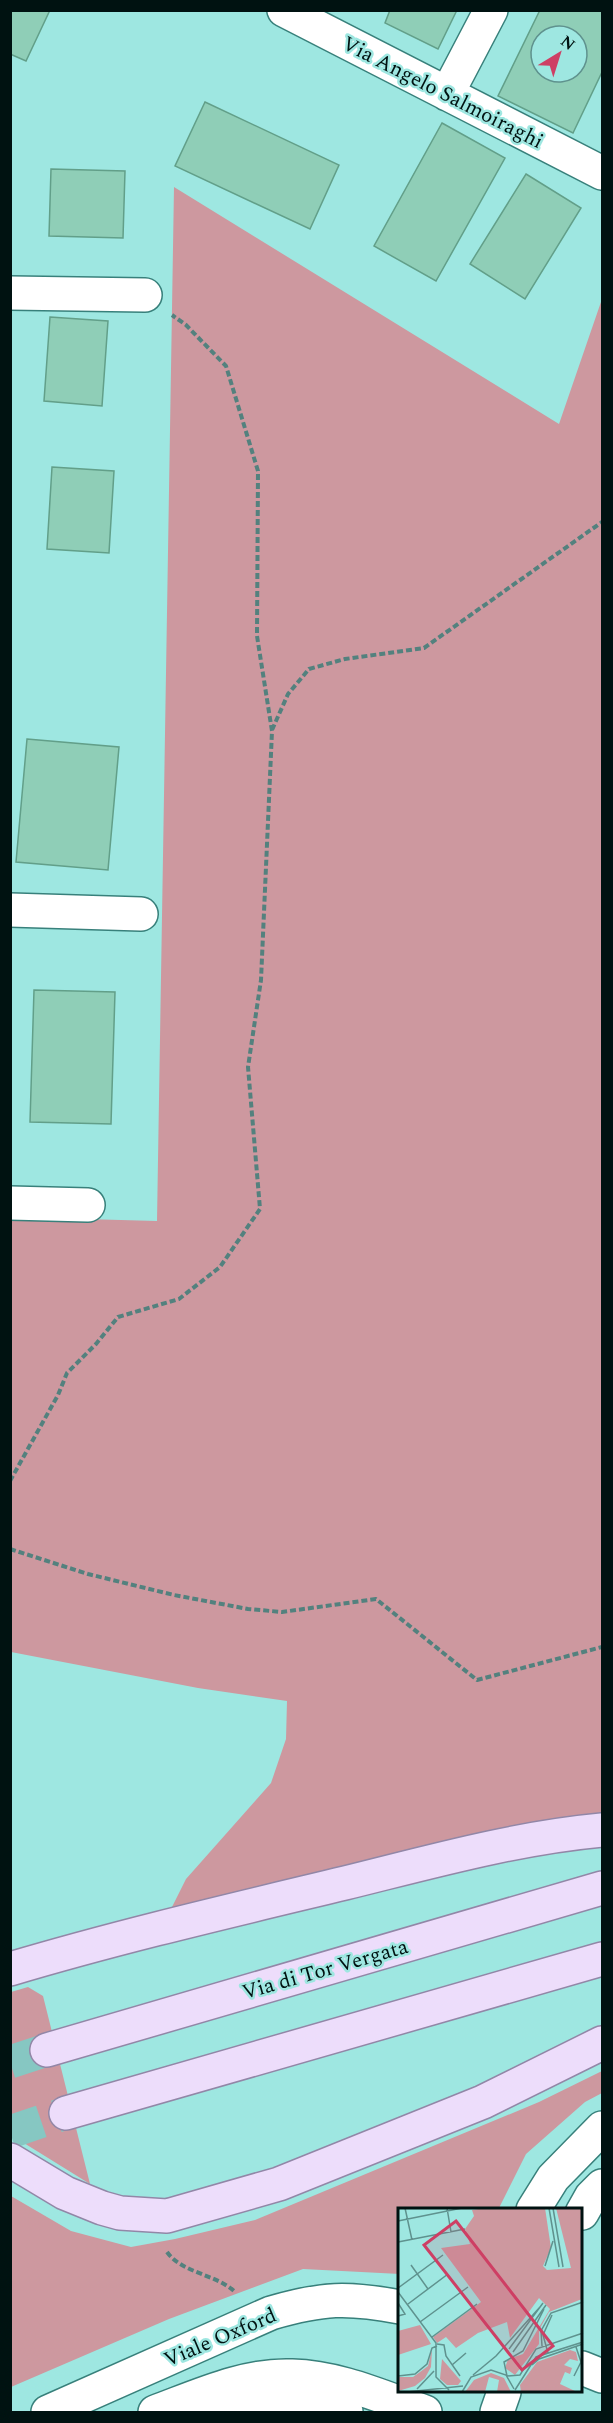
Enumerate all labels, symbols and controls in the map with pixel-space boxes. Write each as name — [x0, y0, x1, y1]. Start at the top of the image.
north arrow — [529, 24, 589, 84]
street label: Via Angelo Salmoiraghi — [336, 28, 549, 158]
text: N — [555, 29, 580, 56]
street label: Via di Tor Vergata — [238, 1931, 413, 2009]
inset map — [398, 2208, 583, 2393]
street label: Viale Oxford — [159, 2300, 282, 2376]

